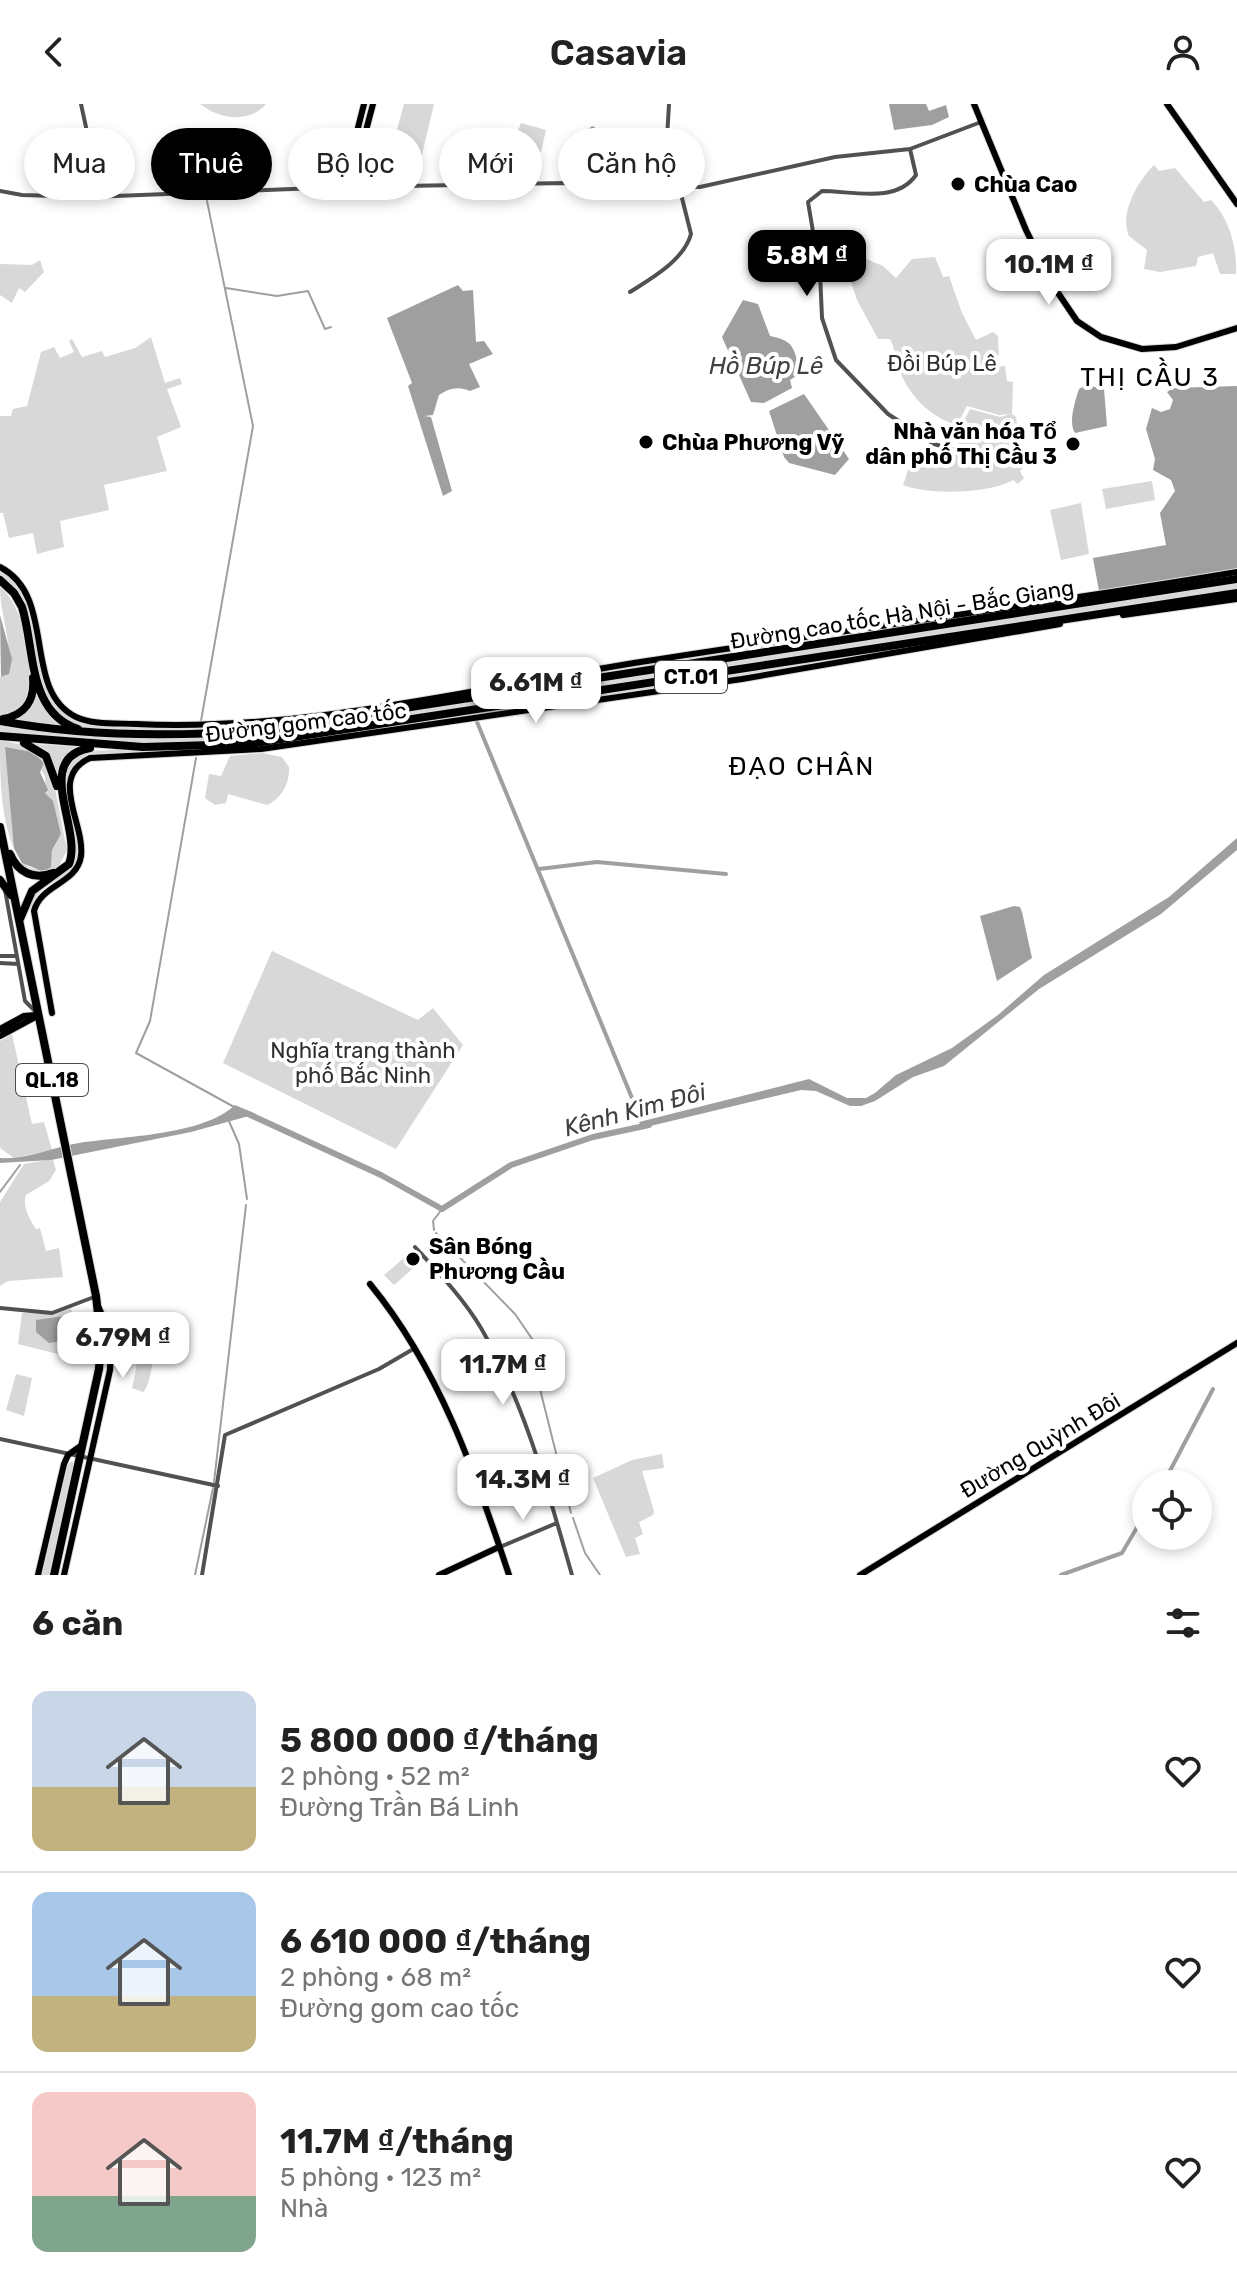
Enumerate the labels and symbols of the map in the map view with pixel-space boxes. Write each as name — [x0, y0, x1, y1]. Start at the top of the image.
place label: Chùa Cao — [974, 171, 1077, 198]
marker: Chùa Cao — [949, 175, 967, 193]
pin: 5.8M ₫ — [742, 230, 872, 298]
pin: 10.1M ₫ — [975, 239, 1123, 307]
water label: Hồ Búp Lê — [709, 350, 823, 380]
park label: Đồi Búp Lê — [887, 350, 997, 377]
district label: THỊ CẦU 3 — [1080, 357, 1220, 393]
place label: Nhà văn hóa Tổ dân phố Thị Cầu 3 — [865, 418, 1057, 470]
place label: Chùa Phương Vỹ — [662, 429, 844, 456]
marker: Chùa Phương Vỹ — [637, 433, 655, 451]
marker: Nhà văn hóa Tổ dân phố Thị Cầu 3 — [1064, 435, 1082, 453]
street label: Đường cao tốc Hà Nội - Bắc Giang — [728, 574, 1076, 655]
pin: 6.61M ₫ — [462, 657, 610, 725]
road number: CT.01 — [655, 661, 727, 693]
street label: Đường gom cao tốc — [204, 697, 408, 748]
district label: ĐẠO CHÂN — [729, 751, 875, 782]
park label: Nghĩa trang thành phố Bắc Ninh — [270, 1037, 456, 1089]
road number: QL.18 — [16, 1064, 88, 1096]
water label: Kênh Kim Đôi — [561, 1077, 710, 1142]
place label: Sân Bóng Phương Cầu — [429, 1233, 565, 1285]
marker: Sân Bóng Phương Cầu — [404, 1250, 422, 1268]
pin: 6.79M ₫ — [49, 1312, 197, 1380]
pin: 11.7M ₫ — [429, 1339, 577, 1407]
street label: Đường Quỳnh Đôi — [955, 1387, 1125, 1504]
pin: 14.3M ₫ — [449, 1454, 597, 1522]

